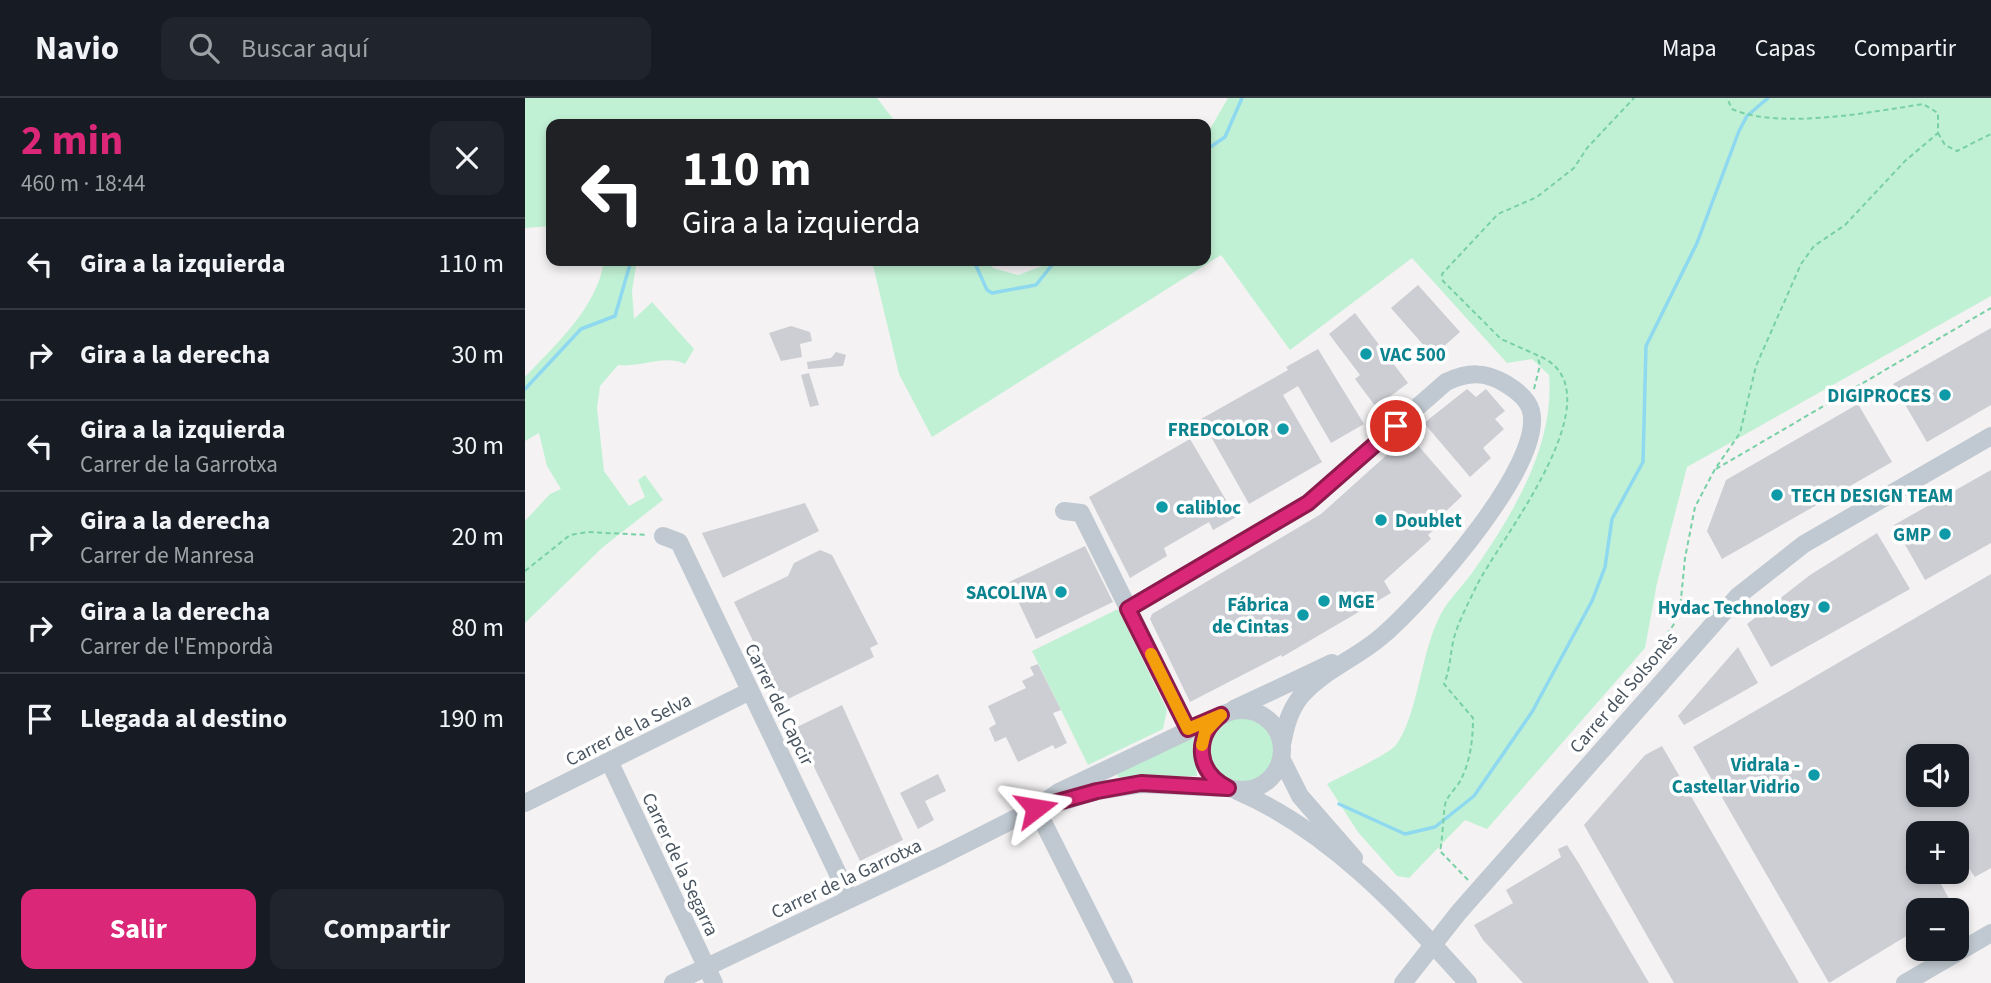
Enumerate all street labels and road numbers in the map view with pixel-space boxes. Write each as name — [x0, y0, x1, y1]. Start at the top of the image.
street label: Carrer del Solsonès — [1564, 626, 1685, 760]
street label: Carrer del Capcir — [737, 639, 820, 771]
street label: Carrer de la Selva — [561, 687, 696, 774]
street label: Carrer de la Segarra — [634, 788, 725, 941]
street label: Carrer de la Garrotxa — [767, 833, 926, 926]

